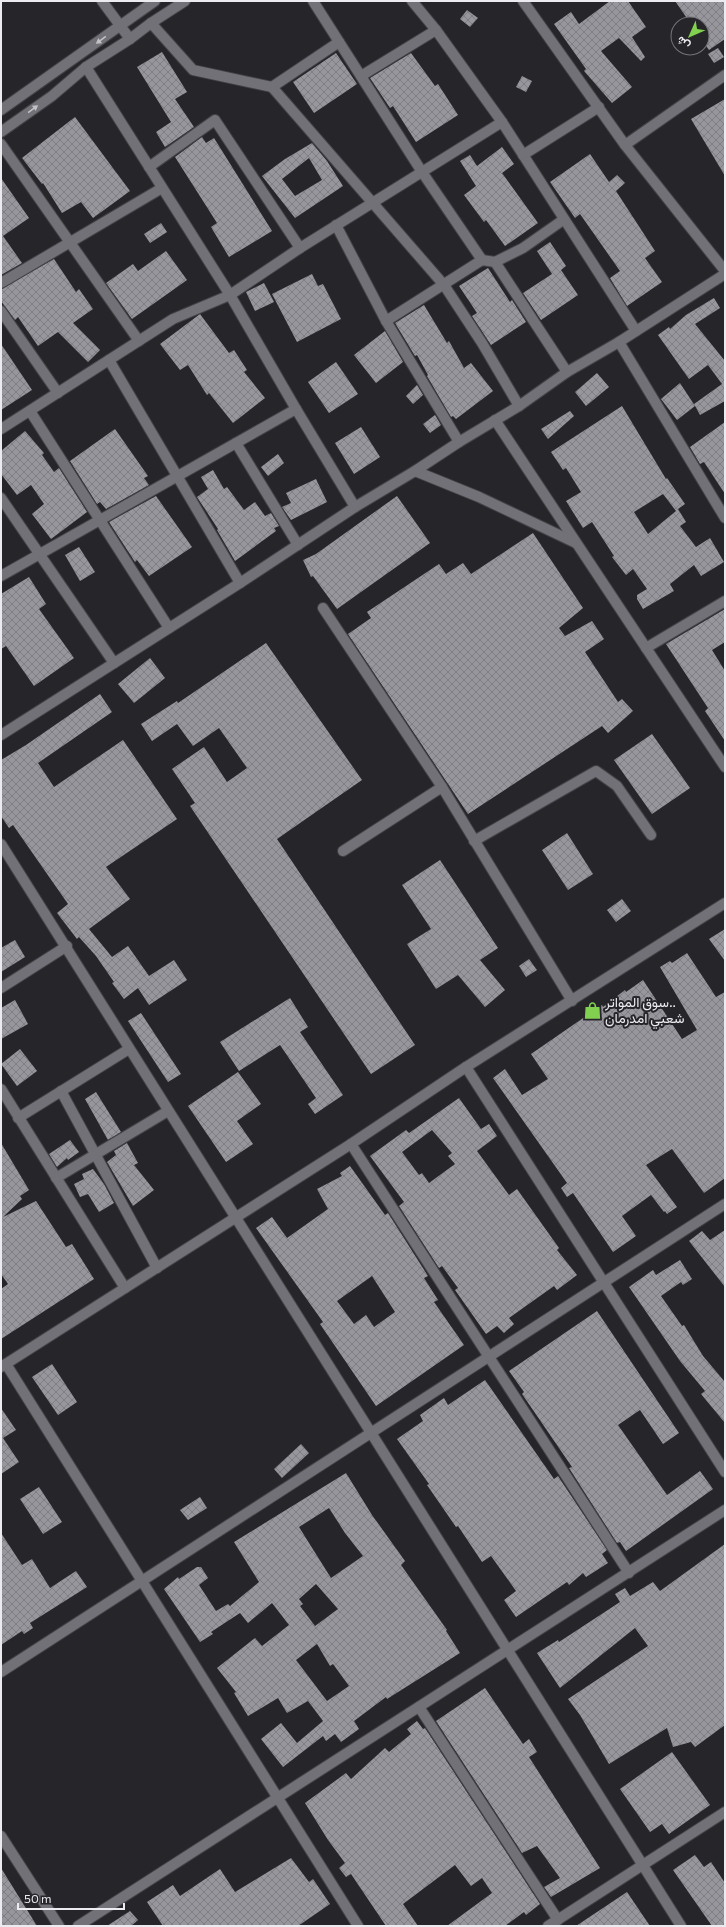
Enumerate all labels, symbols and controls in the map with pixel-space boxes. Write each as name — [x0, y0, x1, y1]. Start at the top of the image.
north arrow — [670, 16, 710, 56]
text: ش — [673, 33, 693, 53]
one-way arrow — [95, 36, 106, 44]
one-way arrow — [27, 105, 38, 113]
place label: سوق المواتر.. شعبي امدرمان — [604, 993, 684, 1030]
shop icon: سوق المواتر.. شعبي امدرمان — [582, 1000, 602, 1020]
scale bar — [18, 1885, 124, 1911]
text: 50 m — [24, 1891, 52, 1905]

